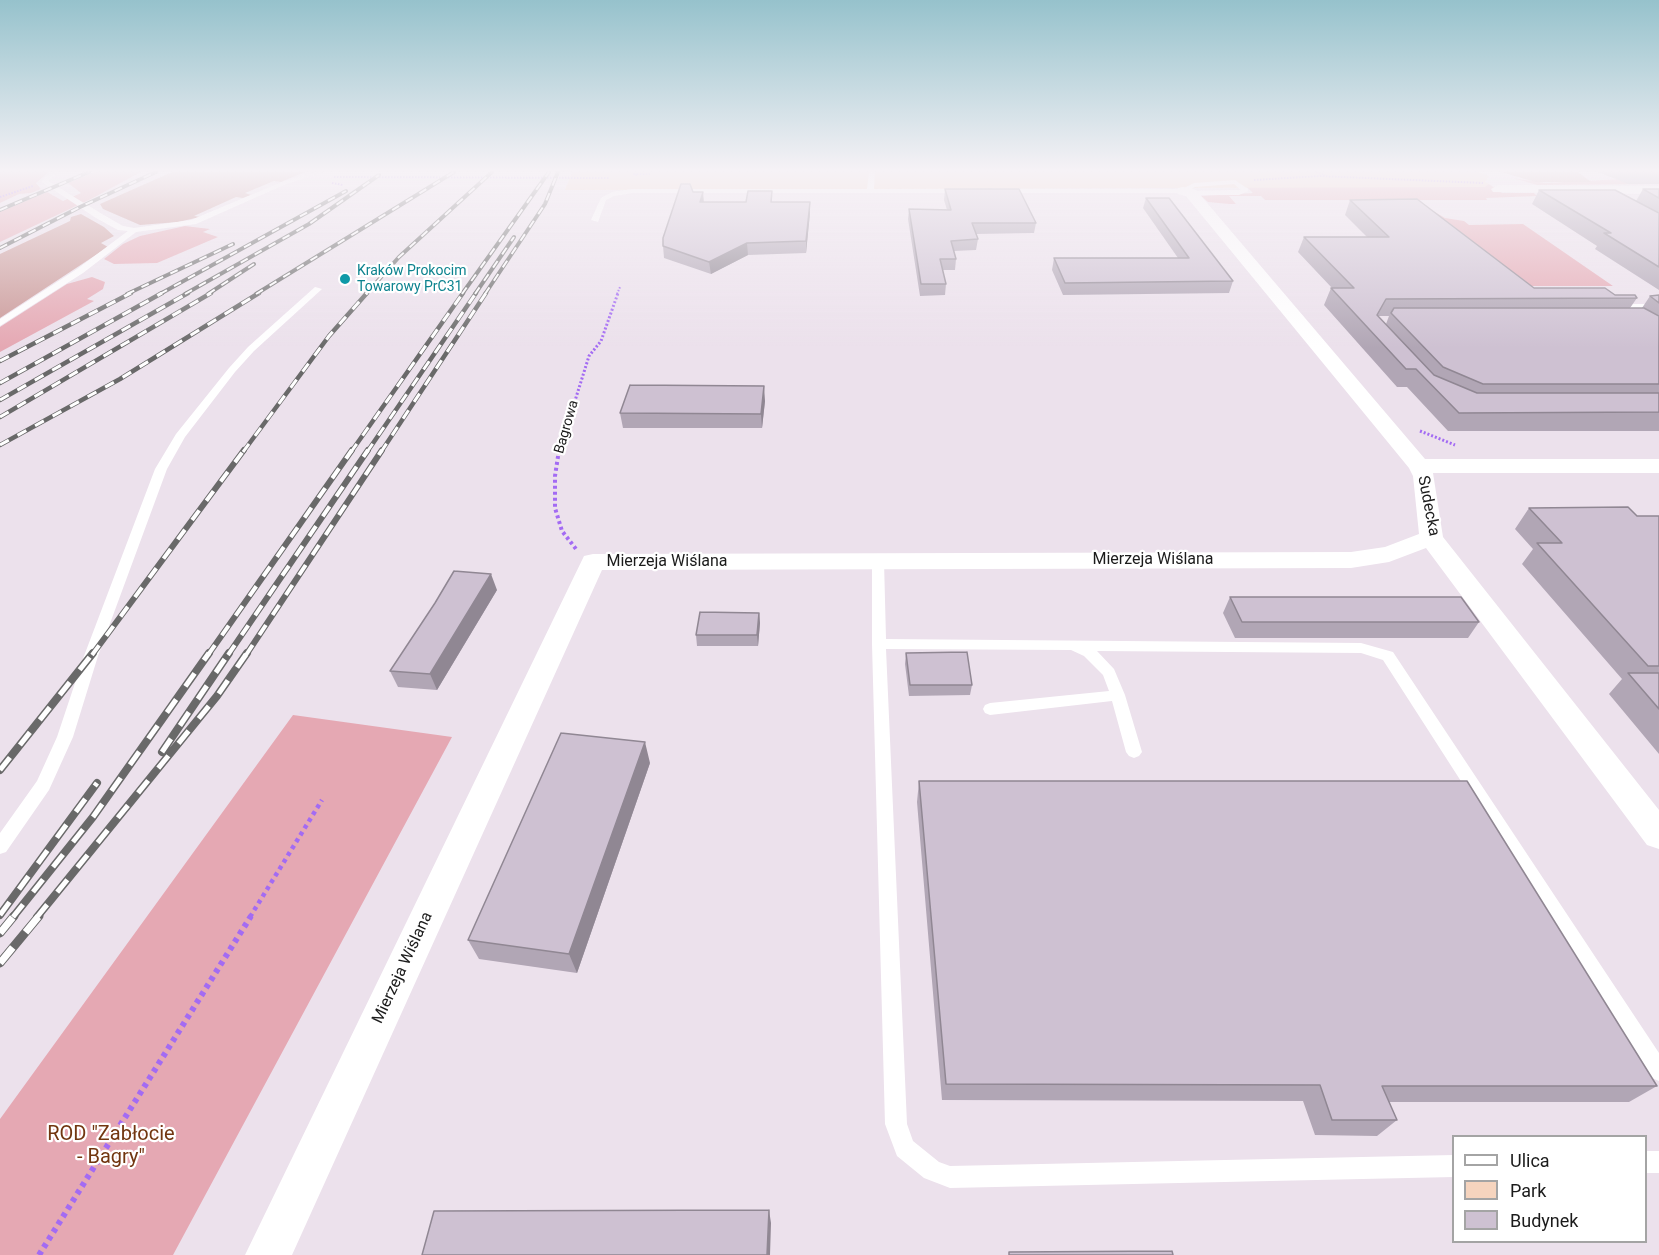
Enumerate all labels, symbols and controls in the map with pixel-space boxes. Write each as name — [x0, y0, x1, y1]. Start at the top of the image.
place label: Kraków Prokocim Towarowy PrC31 — [357, 263, 466, 296]
marker: Kraków Prokocim Towarowy PrC31 — [338, 272, 352, 286]
street label: Bagrowa — [551, 398, 583, 456]
street label: Sudecka — [1413, 474, 1443, 538]
street label: Mierzeja Wiślana — [1092, 550, 1214, 570]
street label: Mierzeja Wiślana — [606, 552, 728, 572]
street label: Mierzeja Wiślana — [369, 909, 437, 1027]
park label: ROD "Zabłocie - Bagry" — [47, 1123, 175, 1170]
legend — [1452, 1135, 1647, 1243]
text: Ulica — [1510, 1150, 1550, 1171]
text: Park — [1510, 1180, 1546, 1201]
text: Budynek — [1510, 1210, 1578, 1231]

